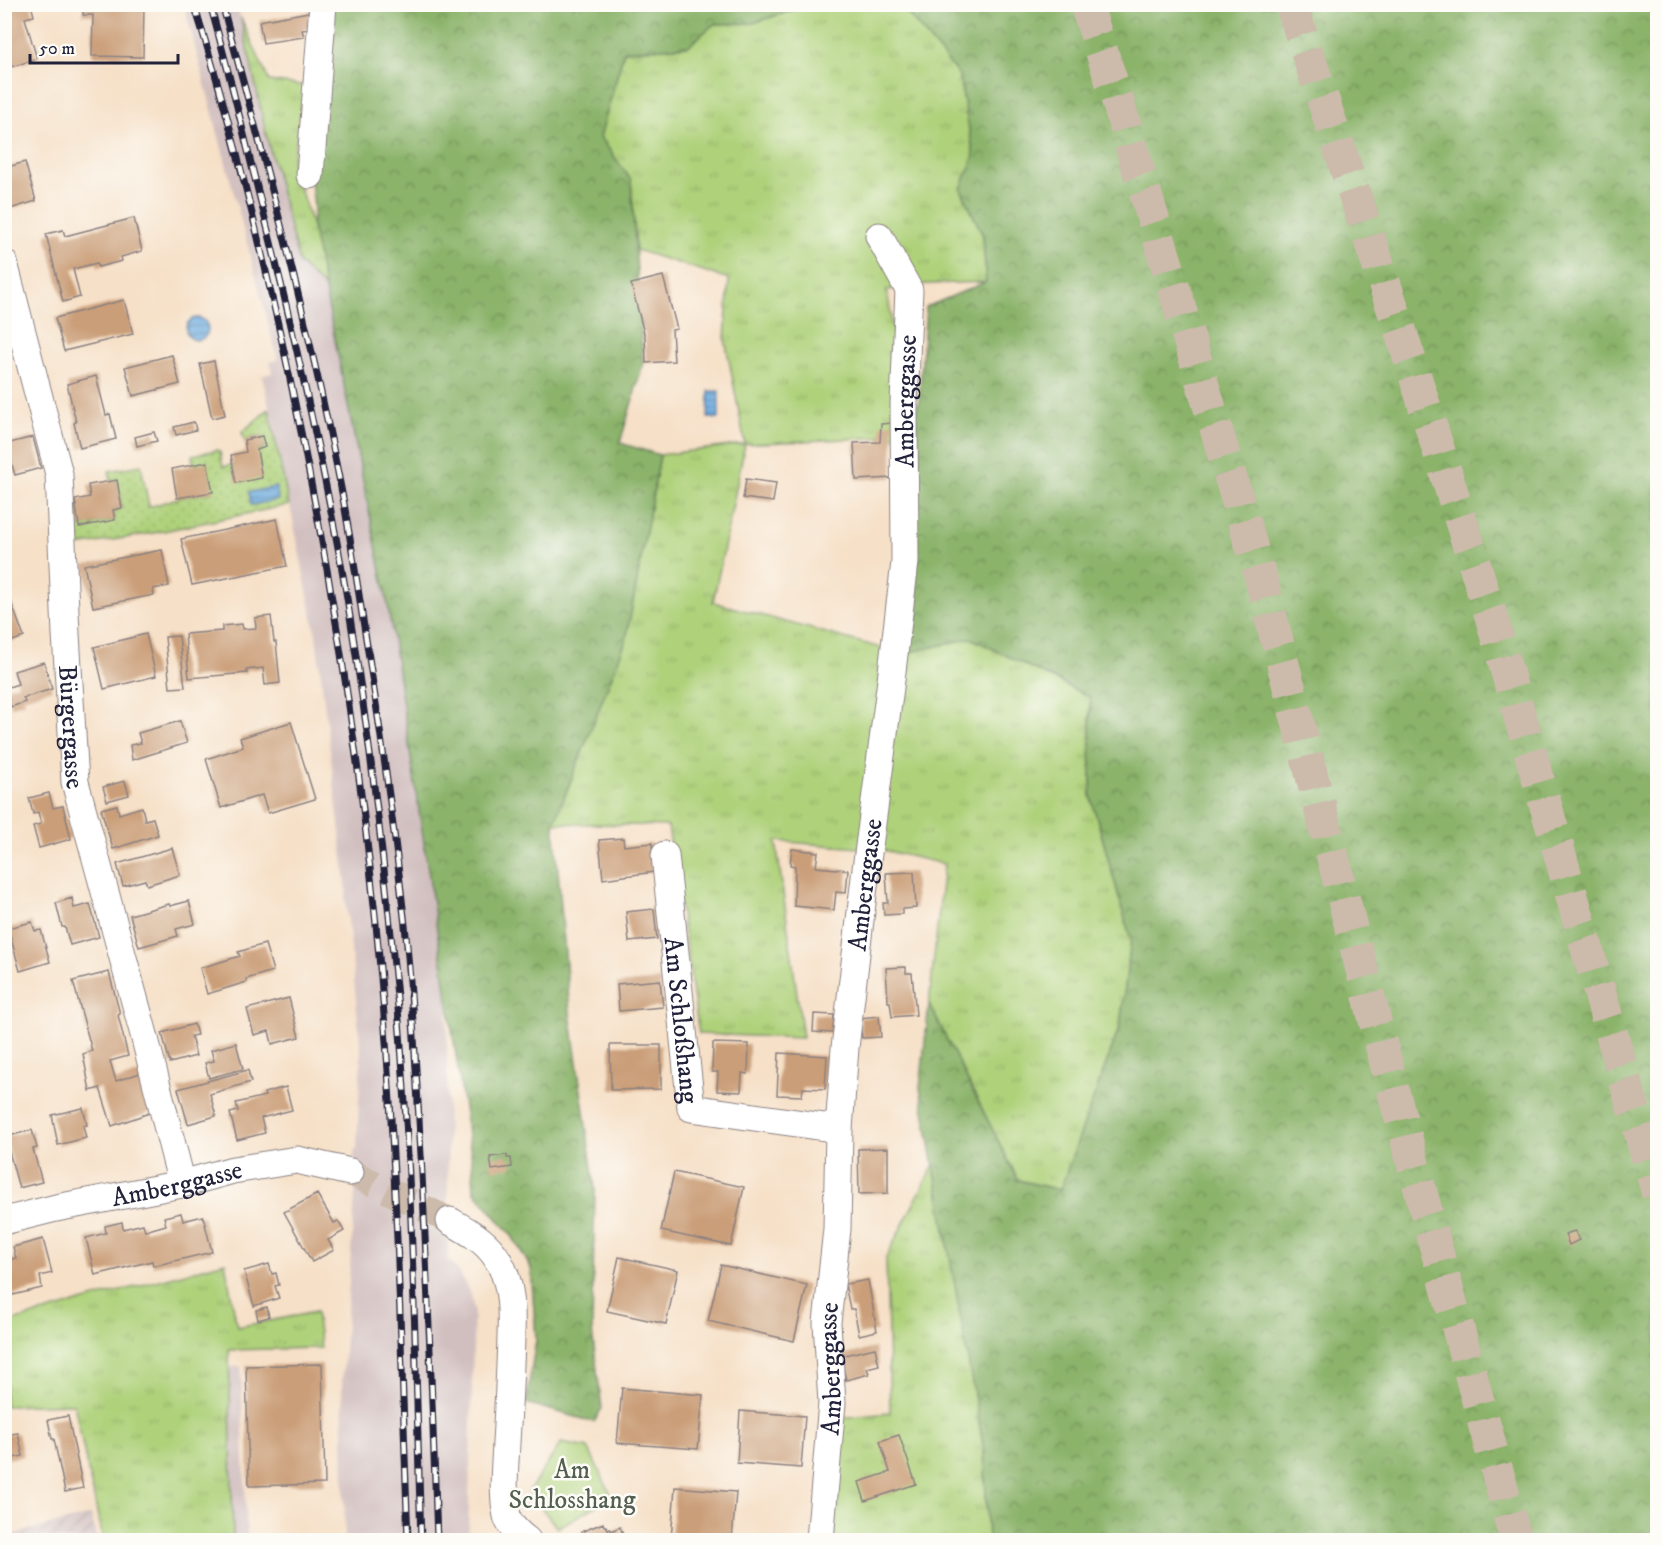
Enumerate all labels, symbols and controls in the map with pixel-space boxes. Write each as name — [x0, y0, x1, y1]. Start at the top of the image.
scale bar — [30, 27, 178, 65]
text: 50 m — [39, 38, 75, 60]
street label: Amberggasse — [889, 334, 925, 468]
street label: Bürgergasse — [50, 664, 91, 793]
street label: Amberggasse — [842, 817, 891, 953]
street label: Am Schloßhang — [656, 935, 705, 1105]
street label: Amberggasse — [109, 1154, 245, 1215]
street label: Amberggasse — [812, 1301, 850, 1437]
park label: Am Schlosshang — [508, 1454, 636, 1517]

